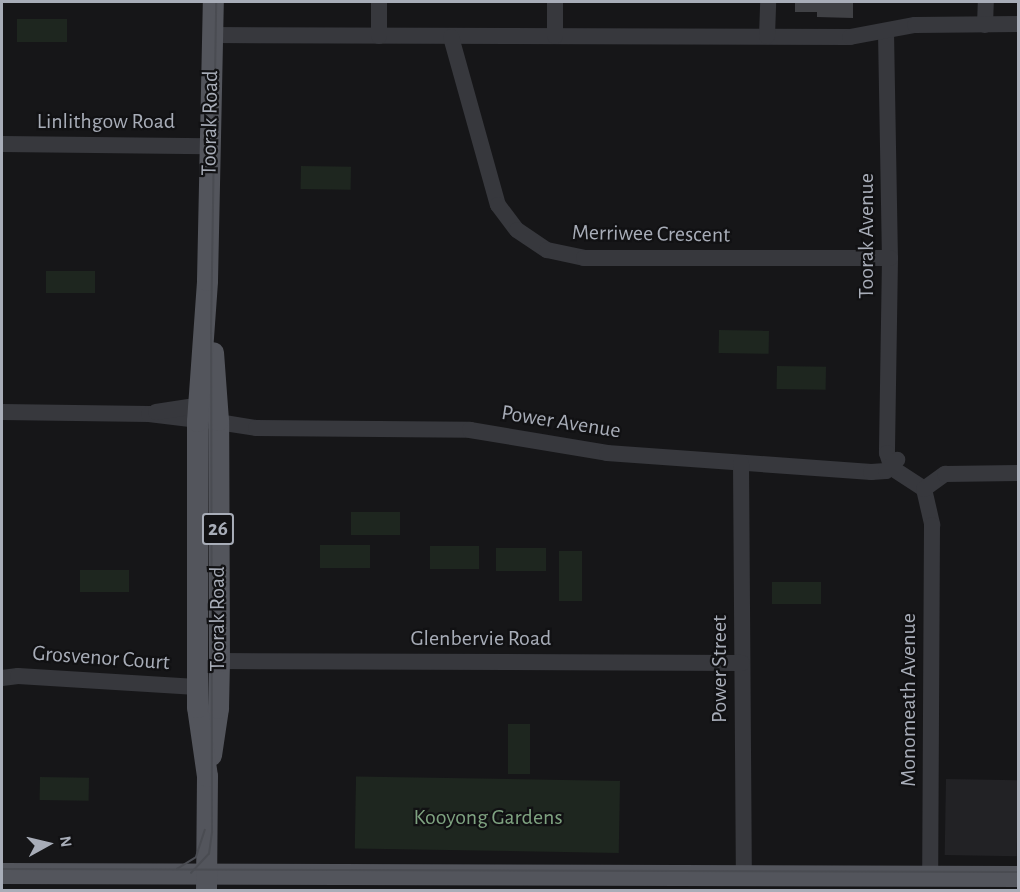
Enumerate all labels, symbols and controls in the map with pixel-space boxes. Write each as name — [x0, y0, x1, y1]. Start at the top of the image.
street label: Toorak Road — [196, 70, 224, 176]
street label: Linlithgow Road — [37, 109, 175, 135]
street label: Toorak Avenue — [854, 173, 880, 299]
street label: Merriwee Crescent — [572, 219, 730, 249]
street label: Power Avenue — [499, 400, 623, 444]
road number: 26 — [202, 511, 234, 547]
street label: Toorak Road — [205, 566, 231, 672]
street label: Monomeath Avenue — [896, 613, 922, 787]
street label: Power Street — [707, 615, 733, 723]
street label: Glenbervie Road — [411, 626, 551, 652]
street label: Grosvenor Court — [31, 640, 171, 676]
park label: Kooyong Gardens — [413, 805, 563, 831]
north arrow — [18, 814, 78, 874]
text: N — [57, 835, 75, 848]

